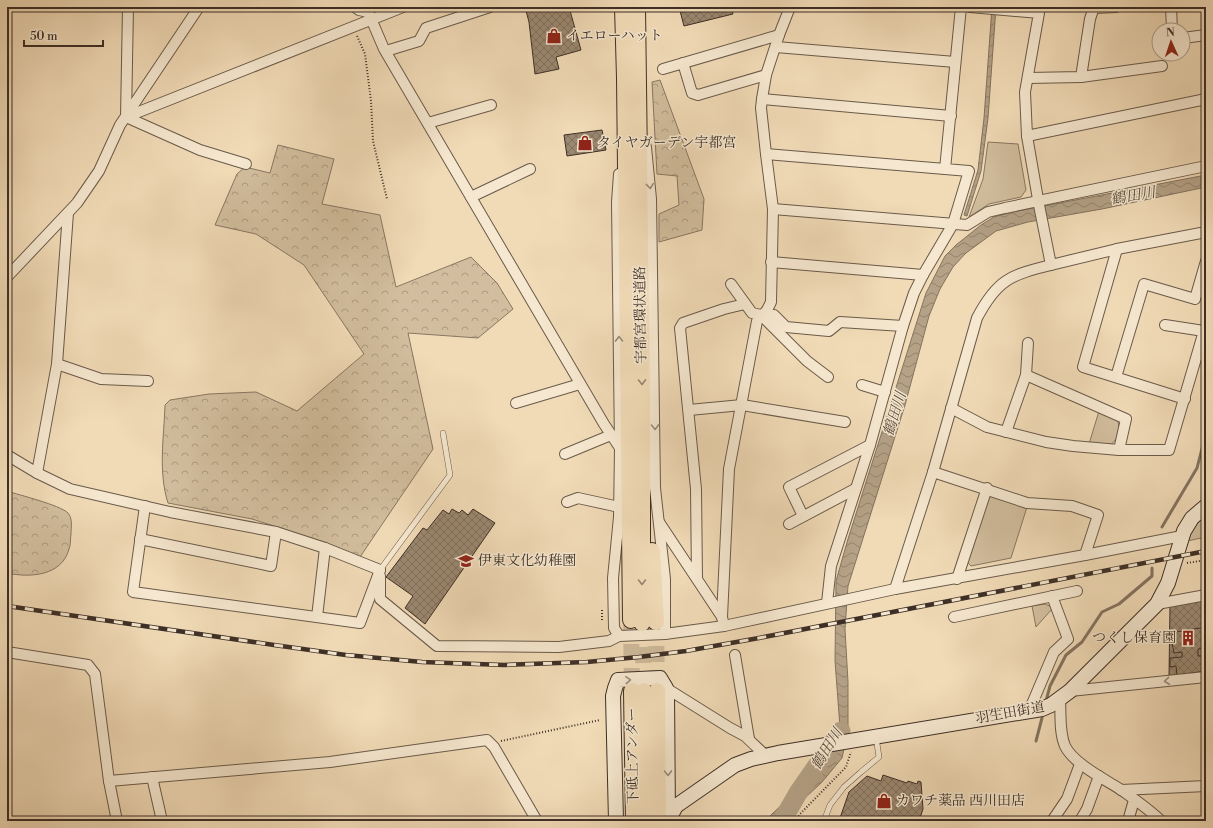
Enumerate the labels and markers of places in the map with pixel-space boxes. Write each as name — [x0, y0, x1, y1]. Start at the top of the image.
shop icon: イエローハット — [545, 27, 563, 45]
place label: イエローハット — [566, 27, 663, 45]
shop icon: タイヤガーデン宇都宮 — [576, 134, 594, 152]
place label: タイヤガーデン宇都宮 — [597, 134, 736, 152]
school or university icon: 伊東文化幼稚園 — [457, 552, 475, 570]
place label: 伊東文化幼稚園 — [478, 552, 576, 570]
place label: つくし保育園 — [1092, 629, 1176, 647]
building icon: つくし保育園 — [1179, 629, 1197, 647]
shop icon: カワチ薬品 西川田店 — [875, 792, 893, 810]
place label: カワチ薬品 西川田店 — [896, 792, 1025, 810]

